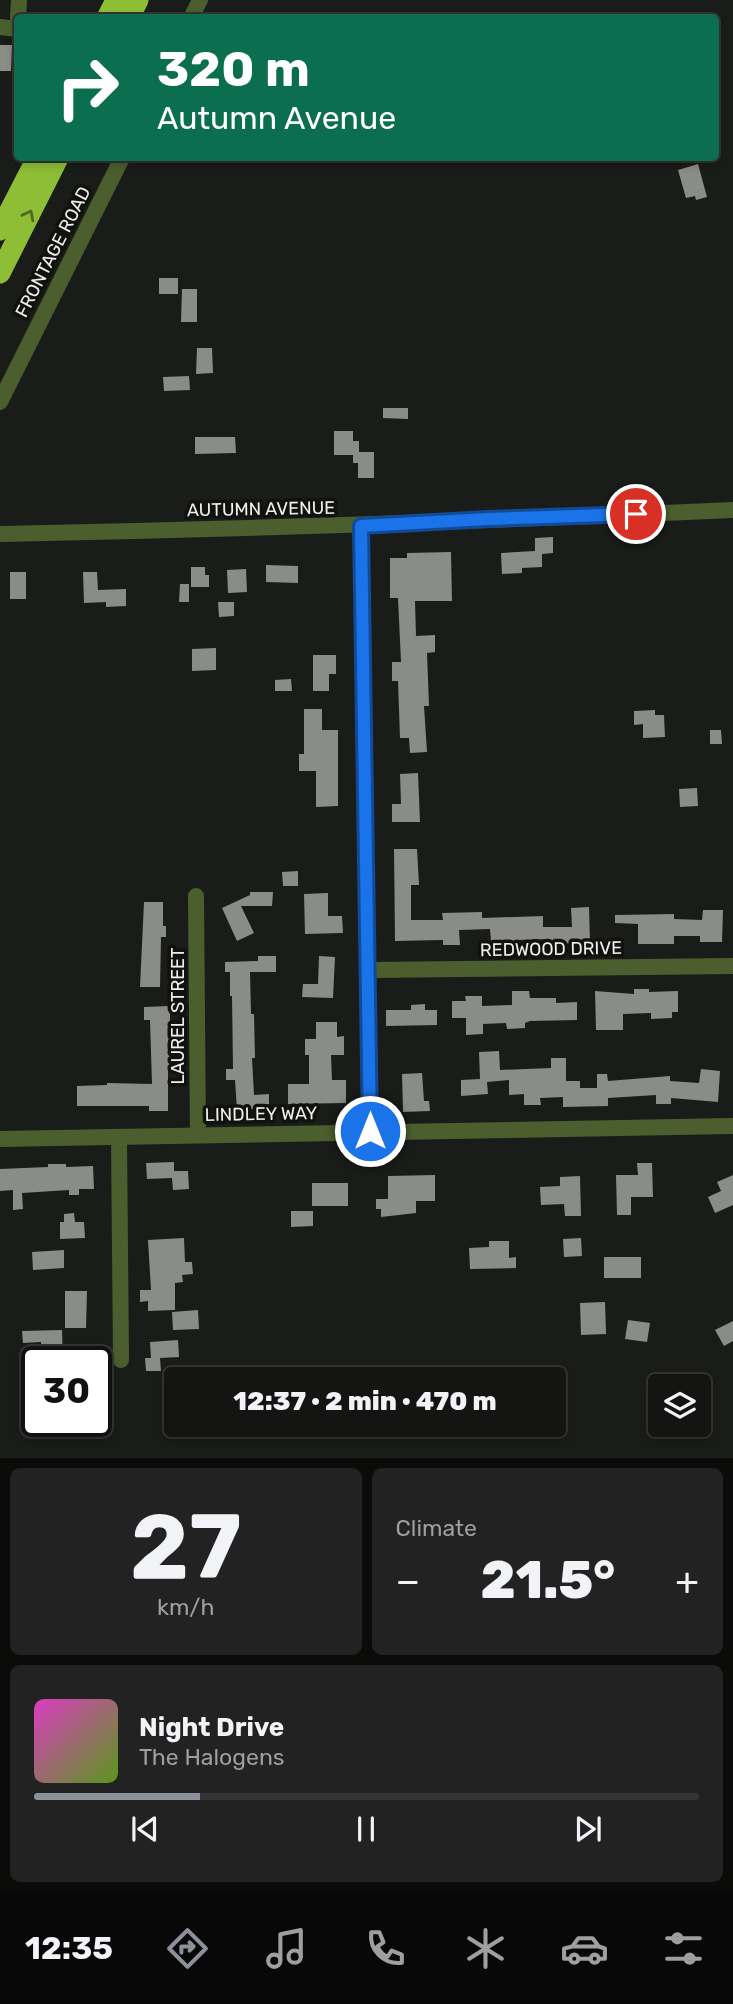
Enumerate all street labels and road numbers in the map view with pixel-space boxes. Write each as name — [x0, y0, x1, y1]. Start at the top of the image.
street label: FRONTAGE ROAD — [11, 183, 95, 321]
street label: AUTUMN AVENUE — [187, 497, 335, 521]
street label: REDWOOD DRIVE — [480, 937, 622, 961]
street label: LAUREL STREET — [167, 948, 189, 1084]
street label: LINDLEY WAY — [205, 1102, 318, 1126]

